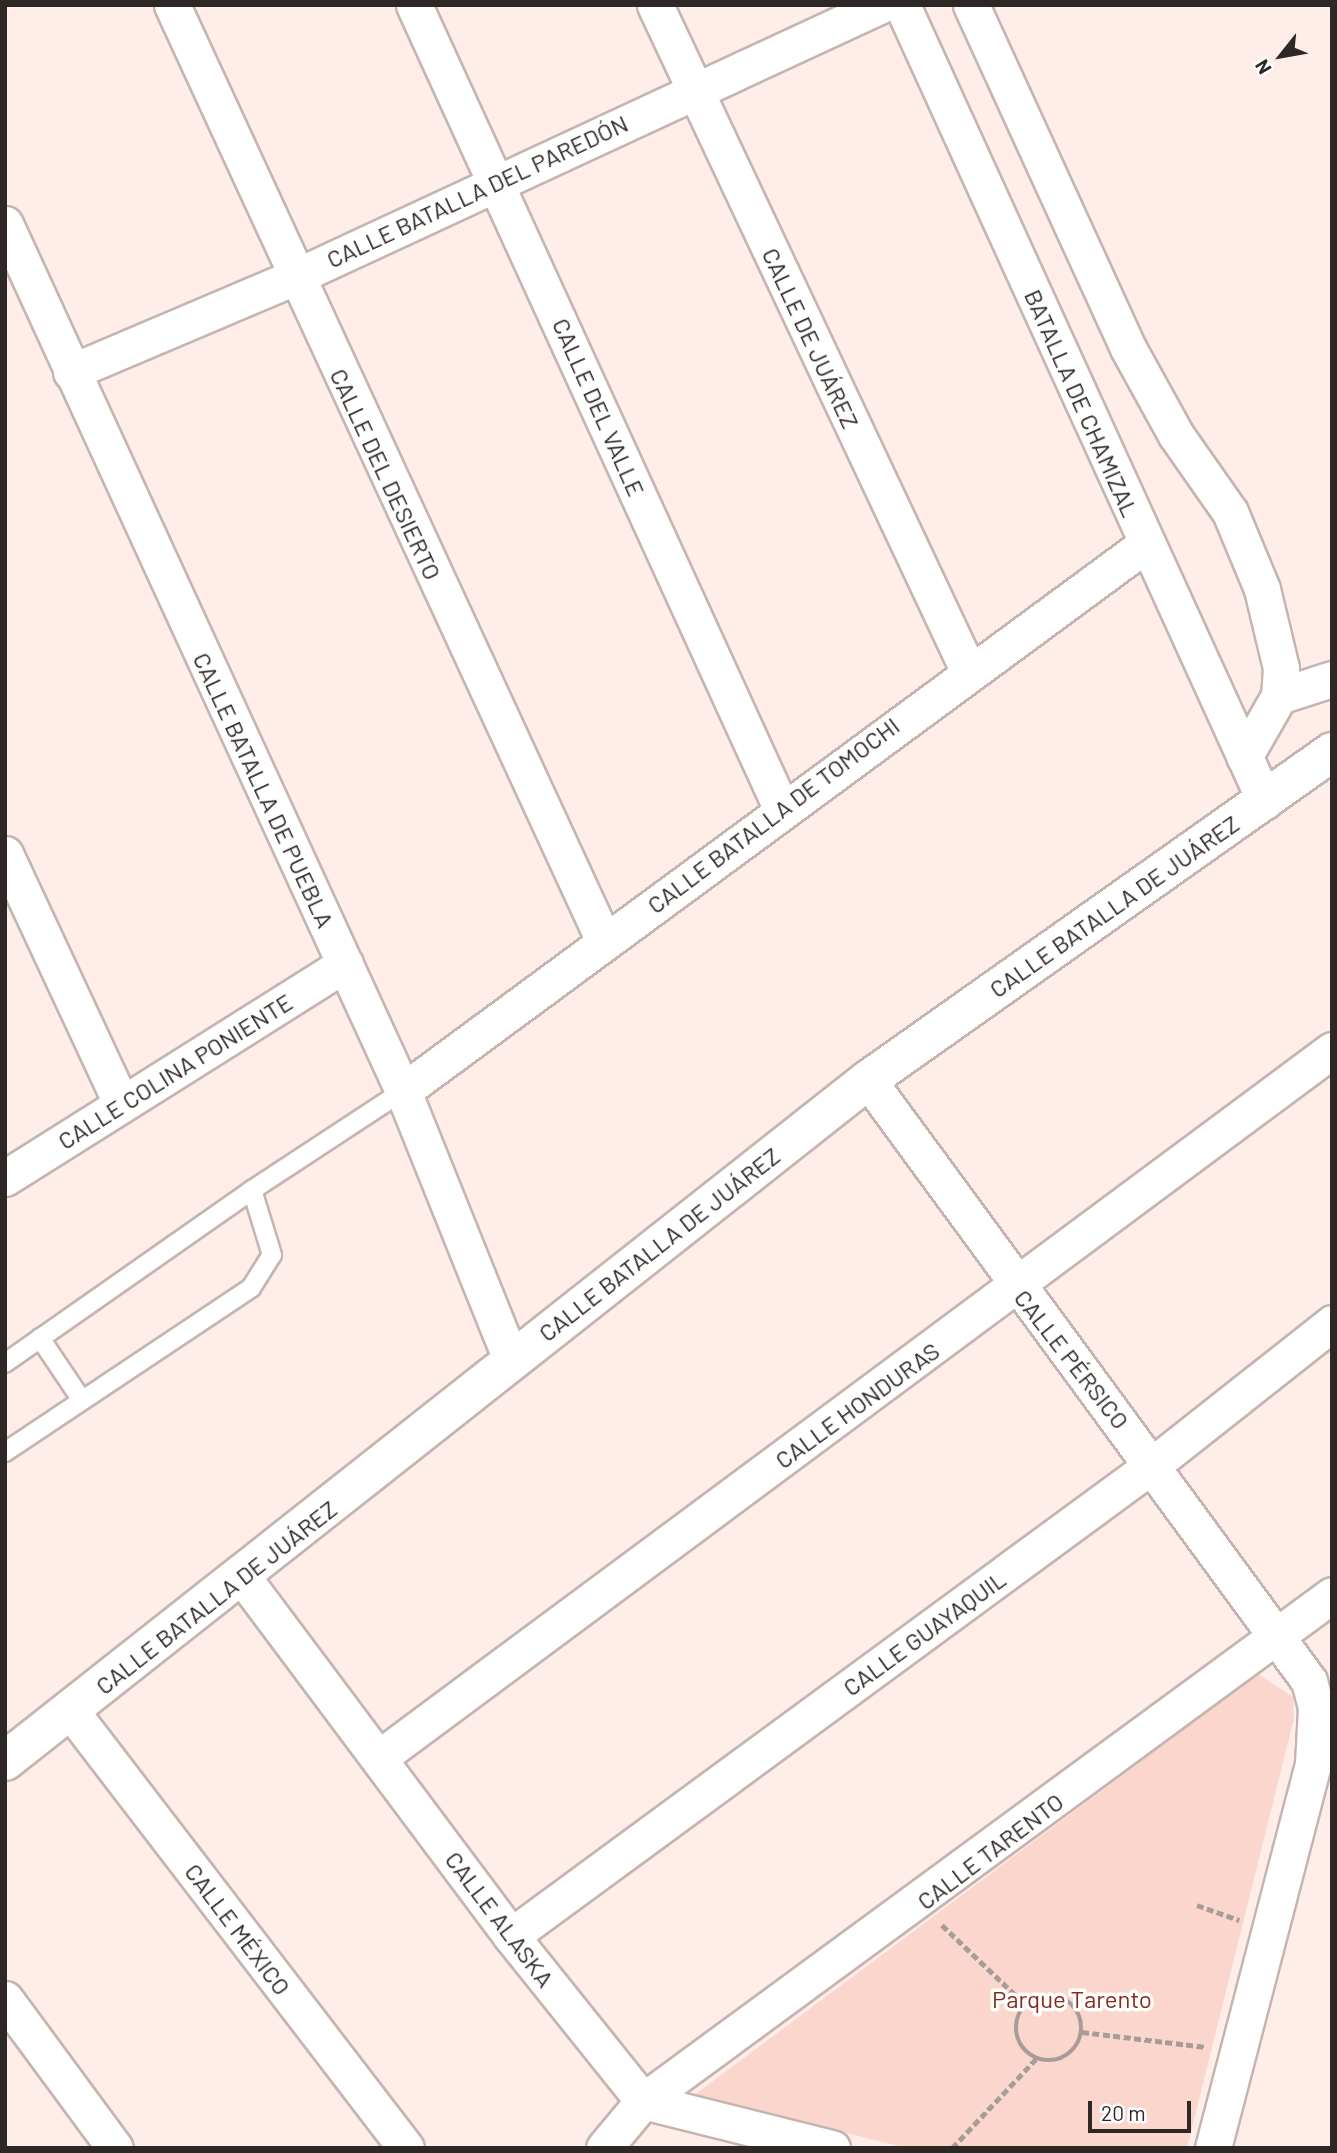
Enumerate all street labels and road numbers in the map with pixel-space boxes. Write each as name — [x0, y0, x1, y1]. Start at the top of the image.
street label: CALLE BATALLA DEL PAREDÓN — [322, 108, 632, 274]
street label: CALLE DE JUÁREZ — [757, 243, 865, 433]
street label: BATALLA DE CHAMIZAL — [1019, 285, 1145, 521]
street label: CALLE DEL VALLE — [547, 314, 651, 500]
street label: CALLE DEL DESIERTO — [324, 364, 448, 584]
street label: CALLE BATALLA DE PUEBLA — [187, 648, 341, 932]
street label: CALLE BATALLA DE TOMOCHI — [641, 711, 905, 919]
street label: CALLE BATALLA DE JUÁREZ — [984, 809, 1244, 1003]
street label: CALLE COLINA PONIENTE — [52, 987, 298, 1155]
street label: CALLE BATALLA DE JUÁREZ — [533, 1141, 785, 1347]
street label: CALLE PÉRSICO — [1009, 1284, 1135, 1434]
street label: CALLE HONDURAS — [769, 1336, 945, 1474]
street label: CALLE BATALLA DE JUÁREZ — [90, 1494, 342, 1700]
street label: CALLE GUAYAQUIL — [837, 1564, 1011, 1702]
street label: CALLE TARENTO — [911, 1787, 1069, 1915]
street label: CALLE ALASKA — [440, 1845, 560, 1993]
street label: CALLE MÉXICO — [179, 1858, 297, 2000]

